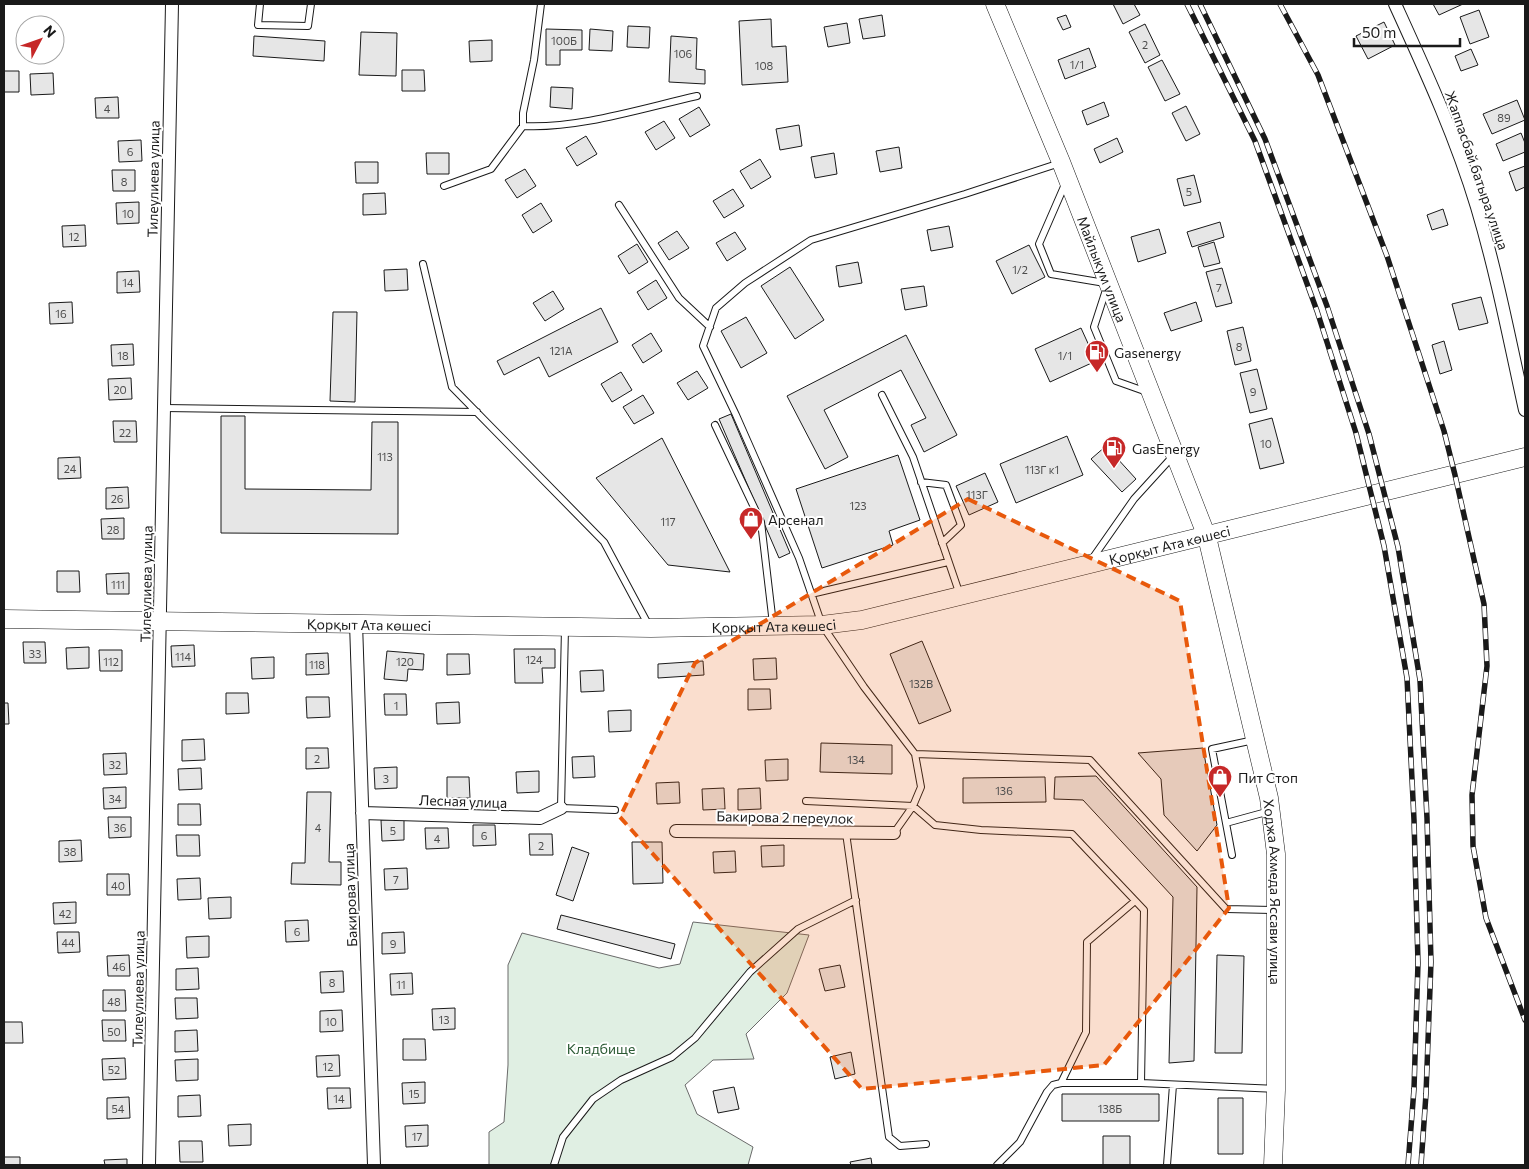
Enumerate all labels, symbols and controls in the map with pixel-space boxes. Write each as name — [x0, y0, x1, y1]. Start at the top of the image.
north arrow — [15, 15, 65, 65]
scale bar — [1354, 15, 1460, 47]
text: N — [40, 22, 60, 41]
text: 50 m — [1362, 23, 1396, 41]
house number: 100Б — [551, 34, 577, 47]
house number: 2 — [1142, 38, 1148, 51]
house number: 106 — [674, 47, 693, 60]
house number: 1/1 — [1070, 58, 1084, 71]
house number: 108 — [755, 59, 774, 72]
street label: Жаппасбай батыра улица — [1442, 88, 1512, 252]
house number: 4 — [104, 102, 111, 115]
house number: 89 — [1497, 111, 1511, 124]
street label: Тилеулиева улица — [143, 120, 163, 238]
house number: 6 — [127, 145, 134, 158]
house number: 8 — [121, 175, 128, 188]
house number: 5 — [1186, 185, 1192, 198]
house number: 10 — [122, 207, 134, 220]
street label: Майлыкум улица — [1074, 213, 1131, 324]
house number: 12 — [69, 230, 79, 243]
house number: 1/2 — [1012, 263, 1028, 276]
house number: 14 — [122, 276, 134, 289]
house number: 7 — [1216, 281, 1222, 294]
house number: 16 — [55, 307, 67, 320]
fuel station icon: Gasenergy — [1084, 339, 1110, 373]
house number: 8 — [1236, 340, 1243, 353]
house number: 121А — [549, 344, 573, 357]
place label: Gasenergy — [1114, 344, 1181, 361]
house number: 18 — [117, 349, 129, 362]
house number: 1/1 — [1058, 349, 1072, 362]
house number: 20 — [113, 383, 127, 396]
house number: 9 — [1250, 385, 1257, 398]
house number: 22 — [119, 426, 131, 439]
fuel station icon: GasEnergy — [1101, 435, 1127, 469]
house number: 10 — [1260, 437, 1272, 450]
place label: GasEnergy — [1132, 440, 1200, 457]
house number: 113 — [377, 450, 393, 463]
house number: 24 — [64, 462, 77, 475]
house number: 113Г к1 — [1025, 463, 1059, 476]
house number: 113Г — [966, 488, 988, 501]
house number: 26 — [111, 492, 124, 505]
house number: 123 — [849, 499, 867, 512]
shop icon: Арсенал — [738, 506, 764, 540]
place label: Арсенал — [768, 511, 823, 528]
house number: 117 — [660, 515, 676, 528]
street label: Қорқыт Ата көшесі — [1107, 521, 1232, 568]
house number: 28 — [107, 523, 120, 536]
street label: Тилеулиева улица — [136, 525, 156, 643]
house number: 111 — [111, 578, 125, 591]
street label: Қорқыт Ата көшесі — [307, 615, 431, 633]
street label: Қорқыт Ата көшесі — [712, 615, 837, 635]
house number: 33 — [29, 647, 41, 660]
house number: 114 — [175, 650, 191, 663]
house number: 124 — [525, 653, 543, 666]
house number: 112 — [103, 655, 119, 668]
house number: 120 — [396, 655, 414, 668]
house number: 118 — [309, 658, 325, 671]
house number: 132В — [909, 677, 933, 690]
house number: 1 — [394, 699, 398, 712]
house number: 2 — [314, 752, 320, 765]
house number: 134 — [847, 753, 865, 766]
house number: 32 — [109, 758, 121, 771]
shop icon: Пит Стоп — [1207, 764, 1233, 798]
place label: Пит Стоп — [1238, 769, 1298, 786]
house number: 3 — [383, 772, 389, 785]
house number: 136 — [995, 784, 1013, 797]
street label: Лесная улица — [419, 791, 507, 811]
house number: 34 — [109, 792, 122, 805]
street label: Ходжа Ахмеда Яссави улица — [1261, 798, 1285, 985]
street label: Бакирова 2 переулок — [716, 807, 854, 827]
house number: 36 — [114, 821, 127, 834]
house number: 4 — [315, 821, 322, 834]
house number: 5 — [390, 824, 396, 837]
house number: 6 — [481, 829, 488, 842]
house number: 4 — [434, 832, 441, 845]
house number: 2 — [538, 839, 544, 852]
street label: Бакирова улица — [340, 843, 360, 947]
house number: 38 — [64, 845, 77, 858]
house number: 7 — [393, 873, 399, 886]
house number: 40 — [111, 879, 125, 892]
house number: 42 — [59, 907, 71, 920]
house number: 6 — [294, 925, 301, 938]
street label: Тилеулиева улица — [128, 930, 148, 1048]
house number: 44 — [61, 936, 75, 949]
house number: 9 — [390, 937, 397, 950]
house number: 46 — [112, 960, 126, 973]
house number: 8 — [329, 976, 336, 989]
house number: 11 — [396, 978, 406, 991]
house number: 48 — [107, 995, 121, 1008]
house number: 13 — [439, 1013, 449, 1026]
house number: 10 — [325, 1015, 337, 1028]
house number: 50 — [107, 1025, 121, 1038]
park label: Кладбище — [567, 1040, 635, 1057]
house number: 12 — [323, 1060, 333, 1073]
house number: 52 — [108, 1063, 120, 1076]
house number: 15 — [408, 1087, 420, 1100]
house number: 14 — [333, 1092, 345, 1105]
house number: 54 — [112, 1102, 125, 1115]
house number: 138Б — [1098, 1102, 1122, 1115]
house number: 17 — [412, 1130, 422, 1143]

